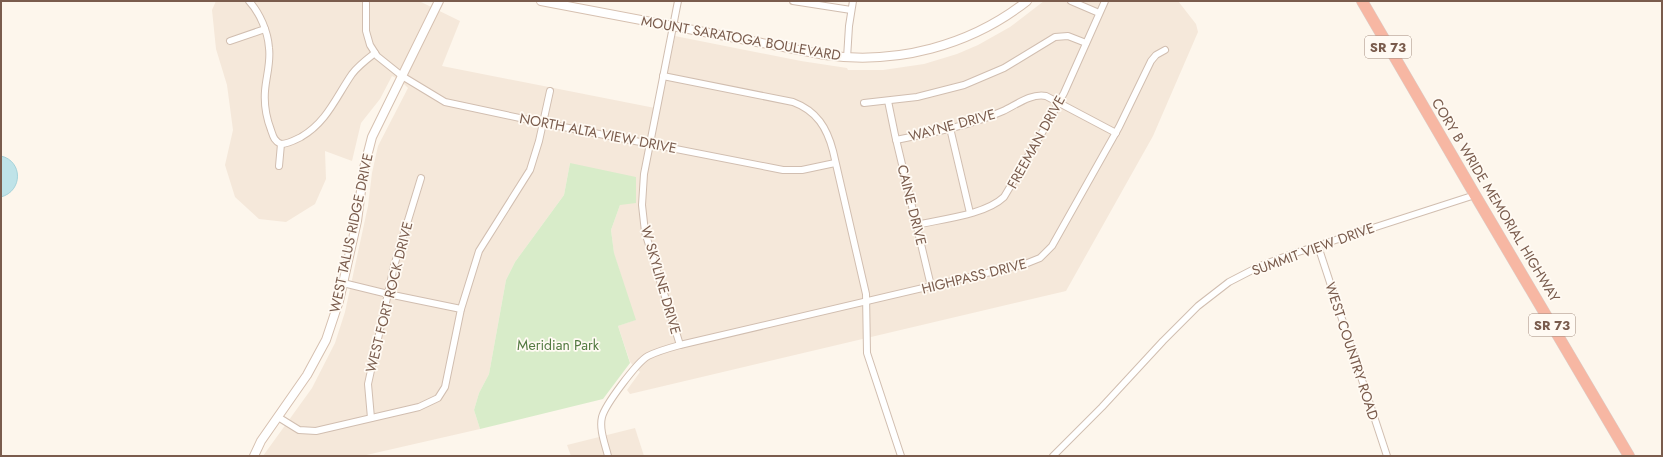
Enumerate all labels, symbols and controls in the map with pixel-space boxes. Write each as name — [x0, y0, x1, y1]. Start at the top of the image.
street label: MOUNT SARATOGA BOULEVARD — [640, 11, 842, 65]
road number: SR 73 — [1365, 36, 1411, 58]
street label: FREEMAN DRIVE — [1002, 92, 1070, 192]
street label: CORY B WRIDE MEMORIAL HIGHWAY — [1427, 94, 1565, 306]
street label: WAYNE DRIVE — [906, 104, 998, 146]
street label: NORTH ALTA VIEW DRIVE — [518, 108, 678, 158]
street label: WEST TALUS RIDGE DRIVE — [324, 151, 378, 315]
street label: CAINE DRIVE — [892, 163, 932, 247]
street label: SUMMIT VIEW DRIVE — [1249, 217, 1377, 281]
street label: WEST FORT ROCK DRIVE — [361, 219, 417, 375]
street label: W SKYLINE DRIVE — [636, 223, 686, 337]
street label: HIGHPASS DRIVE — [919, 253, 1029, 299]
street label: WEST COUNTRY ROAD — [1320, 280, 1384, 422]
road number: SR 73 — [1529, 314, 1575, 336]
park label: Meridian Park — [517, 335, 600, 355]

